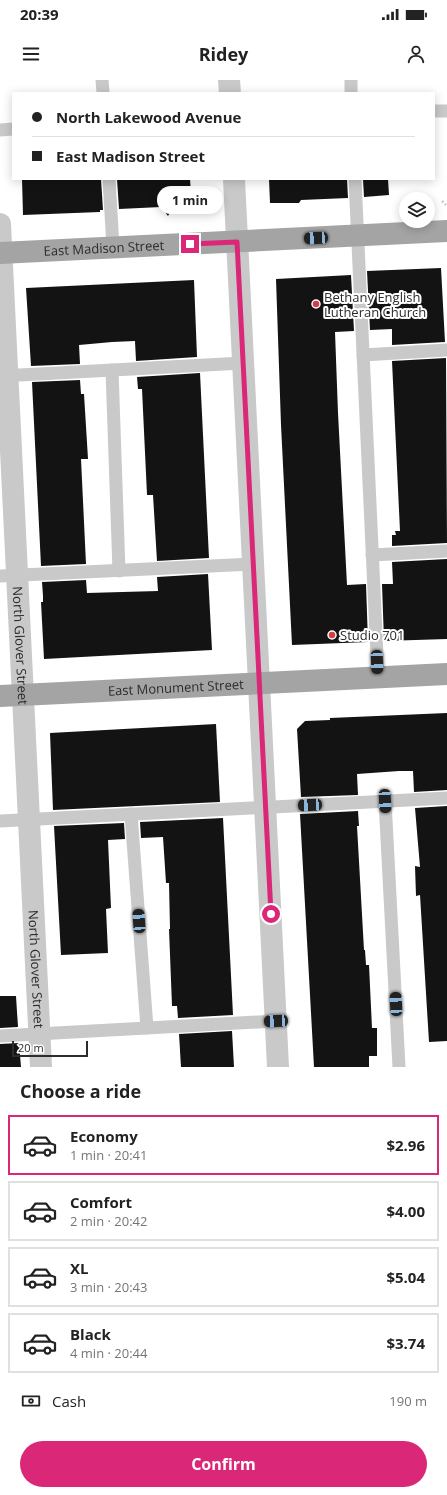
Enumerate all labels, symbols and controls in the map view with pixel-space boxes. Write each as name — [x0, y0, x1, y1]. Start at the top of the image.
text: 20:39 — [20, 4, 59, 24]
text: Ridey — [199, 42, 248, 66]
icon: menu — [20, 43, 42, 65]
icon: person — [405, 43, 427, 65]
text: North Lakewood Avenue — [56, 107, 241, 127]
text: East Madison Street — [56, 146, 205, 166]
callout: 1 min — [157, 186, 223, 214]
text: 1 min — [172, 191, 208, 209]
map controls — [399, 192, 435, 228]
button: layers — [399, 192, 435, 228]
car — [304, 231, 328, 245]
route end — [181, 235, 199, 253]
street label: East Madison Street — [43, 236, 165, 260]
place label: Bethany English Lutheran Church — [324, 288, 426, 321]
marker: Bethany English Lutheran Church — [311, 299, 321, 309]
street label: North Glover Street — [9, 586, 32, 705]
place label: Studio 701 — [340, 626, 404, 644]
marker: Studio 701 — [327, 630, 337, 640]
car — [371, 650, 383, 674]
street label: East Monument Street — [107, 675, 244, 700]
car — [378, 789, 392, 813]
car — [298, 798, 322, 812]
route start — [262, 905, 280, 923]
car — [132, 909, 146, 933]
street label: North Glover Street — [24, 910, 48, 1029]
car — [389, 992, 403, 1016]
car — [264, 1014, 288, 1028]
scale bar — [12, 1039, 88, 1058]
text: 20 m — [18, 1040, 44, 1055]
text: Choose a ride — [20, 1079, 141, 1103]
text: Economy — [70, 1126, 138, 1146]
icon: car — [22, 1127, 58, 1163]
text: $2.96 — [386, 1135, 425, 1155]
text: 1 min · 20:41 — [70, 1146, 147, 1164]
text: Comfort — [70, 1192, 132, 1212]
icon: car — [22, 1193, 58, 1229]
text: $4.00 — [386, 1201, 425, 1221]
text: 2 min · 20:42 — [70, 1212, 147, 1230]
text: XL — [70, 1258, 88, 1278]
icon: car — [22, 1259, 58, 1295]
text: $5.04 — [386, 1267, 425, 1287]
text: 3 min · 20:43 — [70, 1278, 147, 1296]
text: Black — [70, 1324, 111, 1344]
icon: car — [22, 1325, 58, 1361]
text: $3.74 — [386, 1333, 425, 1353]
text: 4 min · 20:44 — [70, 1344, 147, 1362]
icon: cash — [20, 1390, 42, 1412]
text: Cash — [52, 1391, 86, 1411]
text: 190 m — [389, 1392, 427, 1410]
button: Confirm — [20, 1441, 427, 1487]

